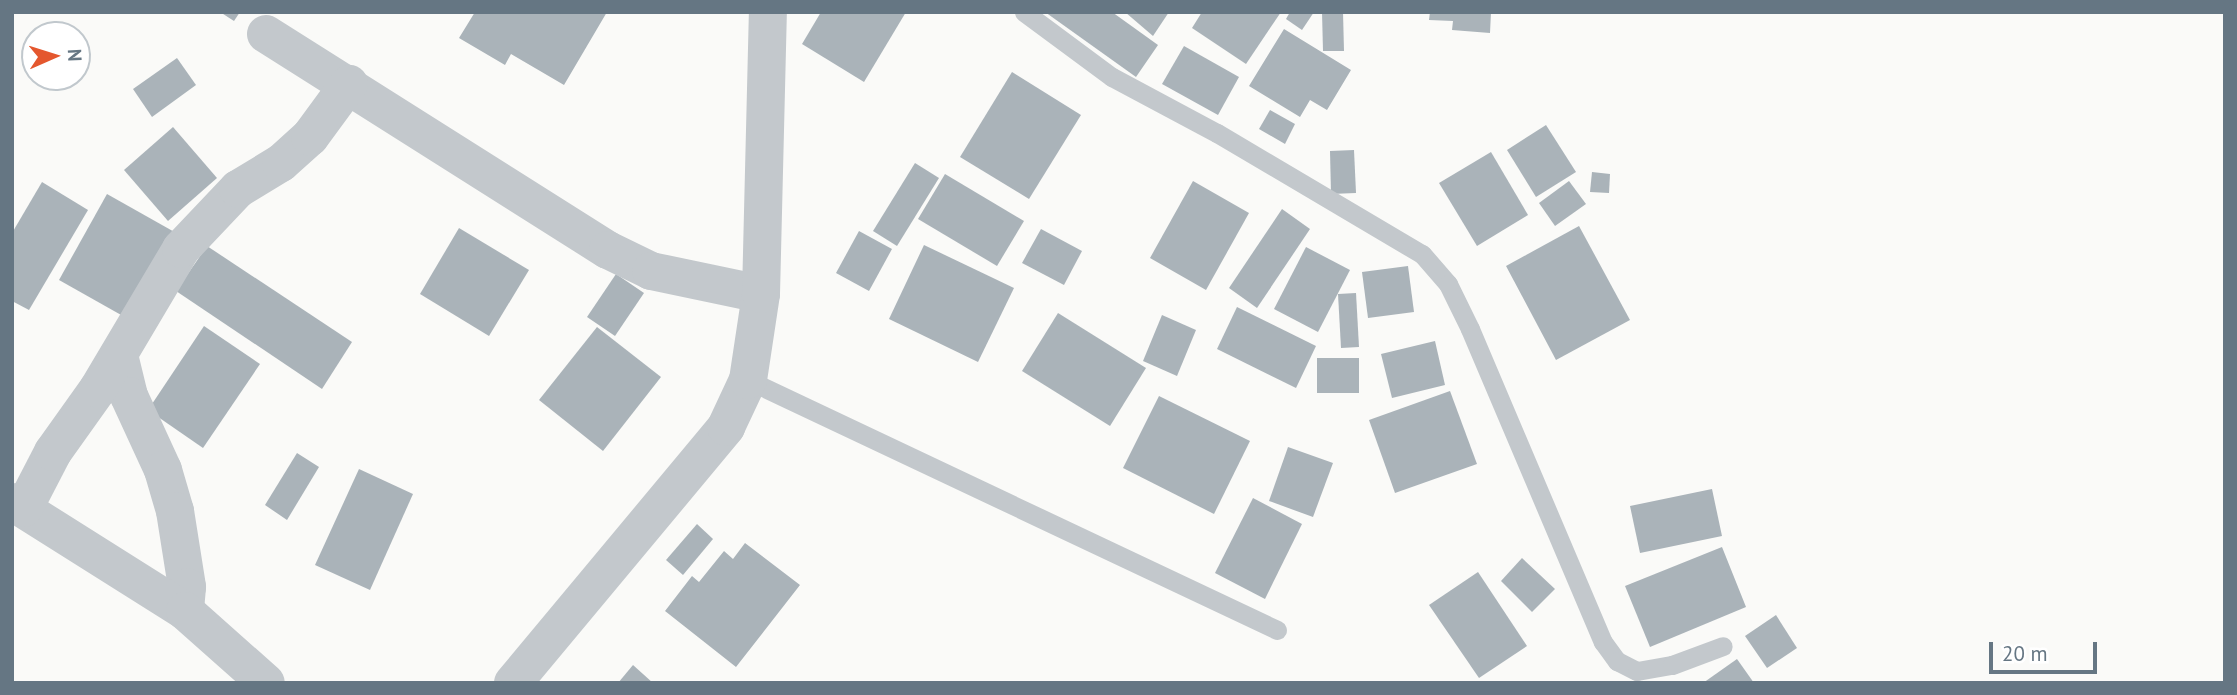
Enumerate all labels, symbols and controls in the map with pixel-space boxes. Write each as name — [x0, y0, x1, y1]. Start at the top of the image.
north arrow — [21, 21, 91, 91]
text: N — [63, 48, 87, 62]
scale bar — [1992, 628, 2100, 672]
text: 20 m — [2002, 640, 2048, 667]

